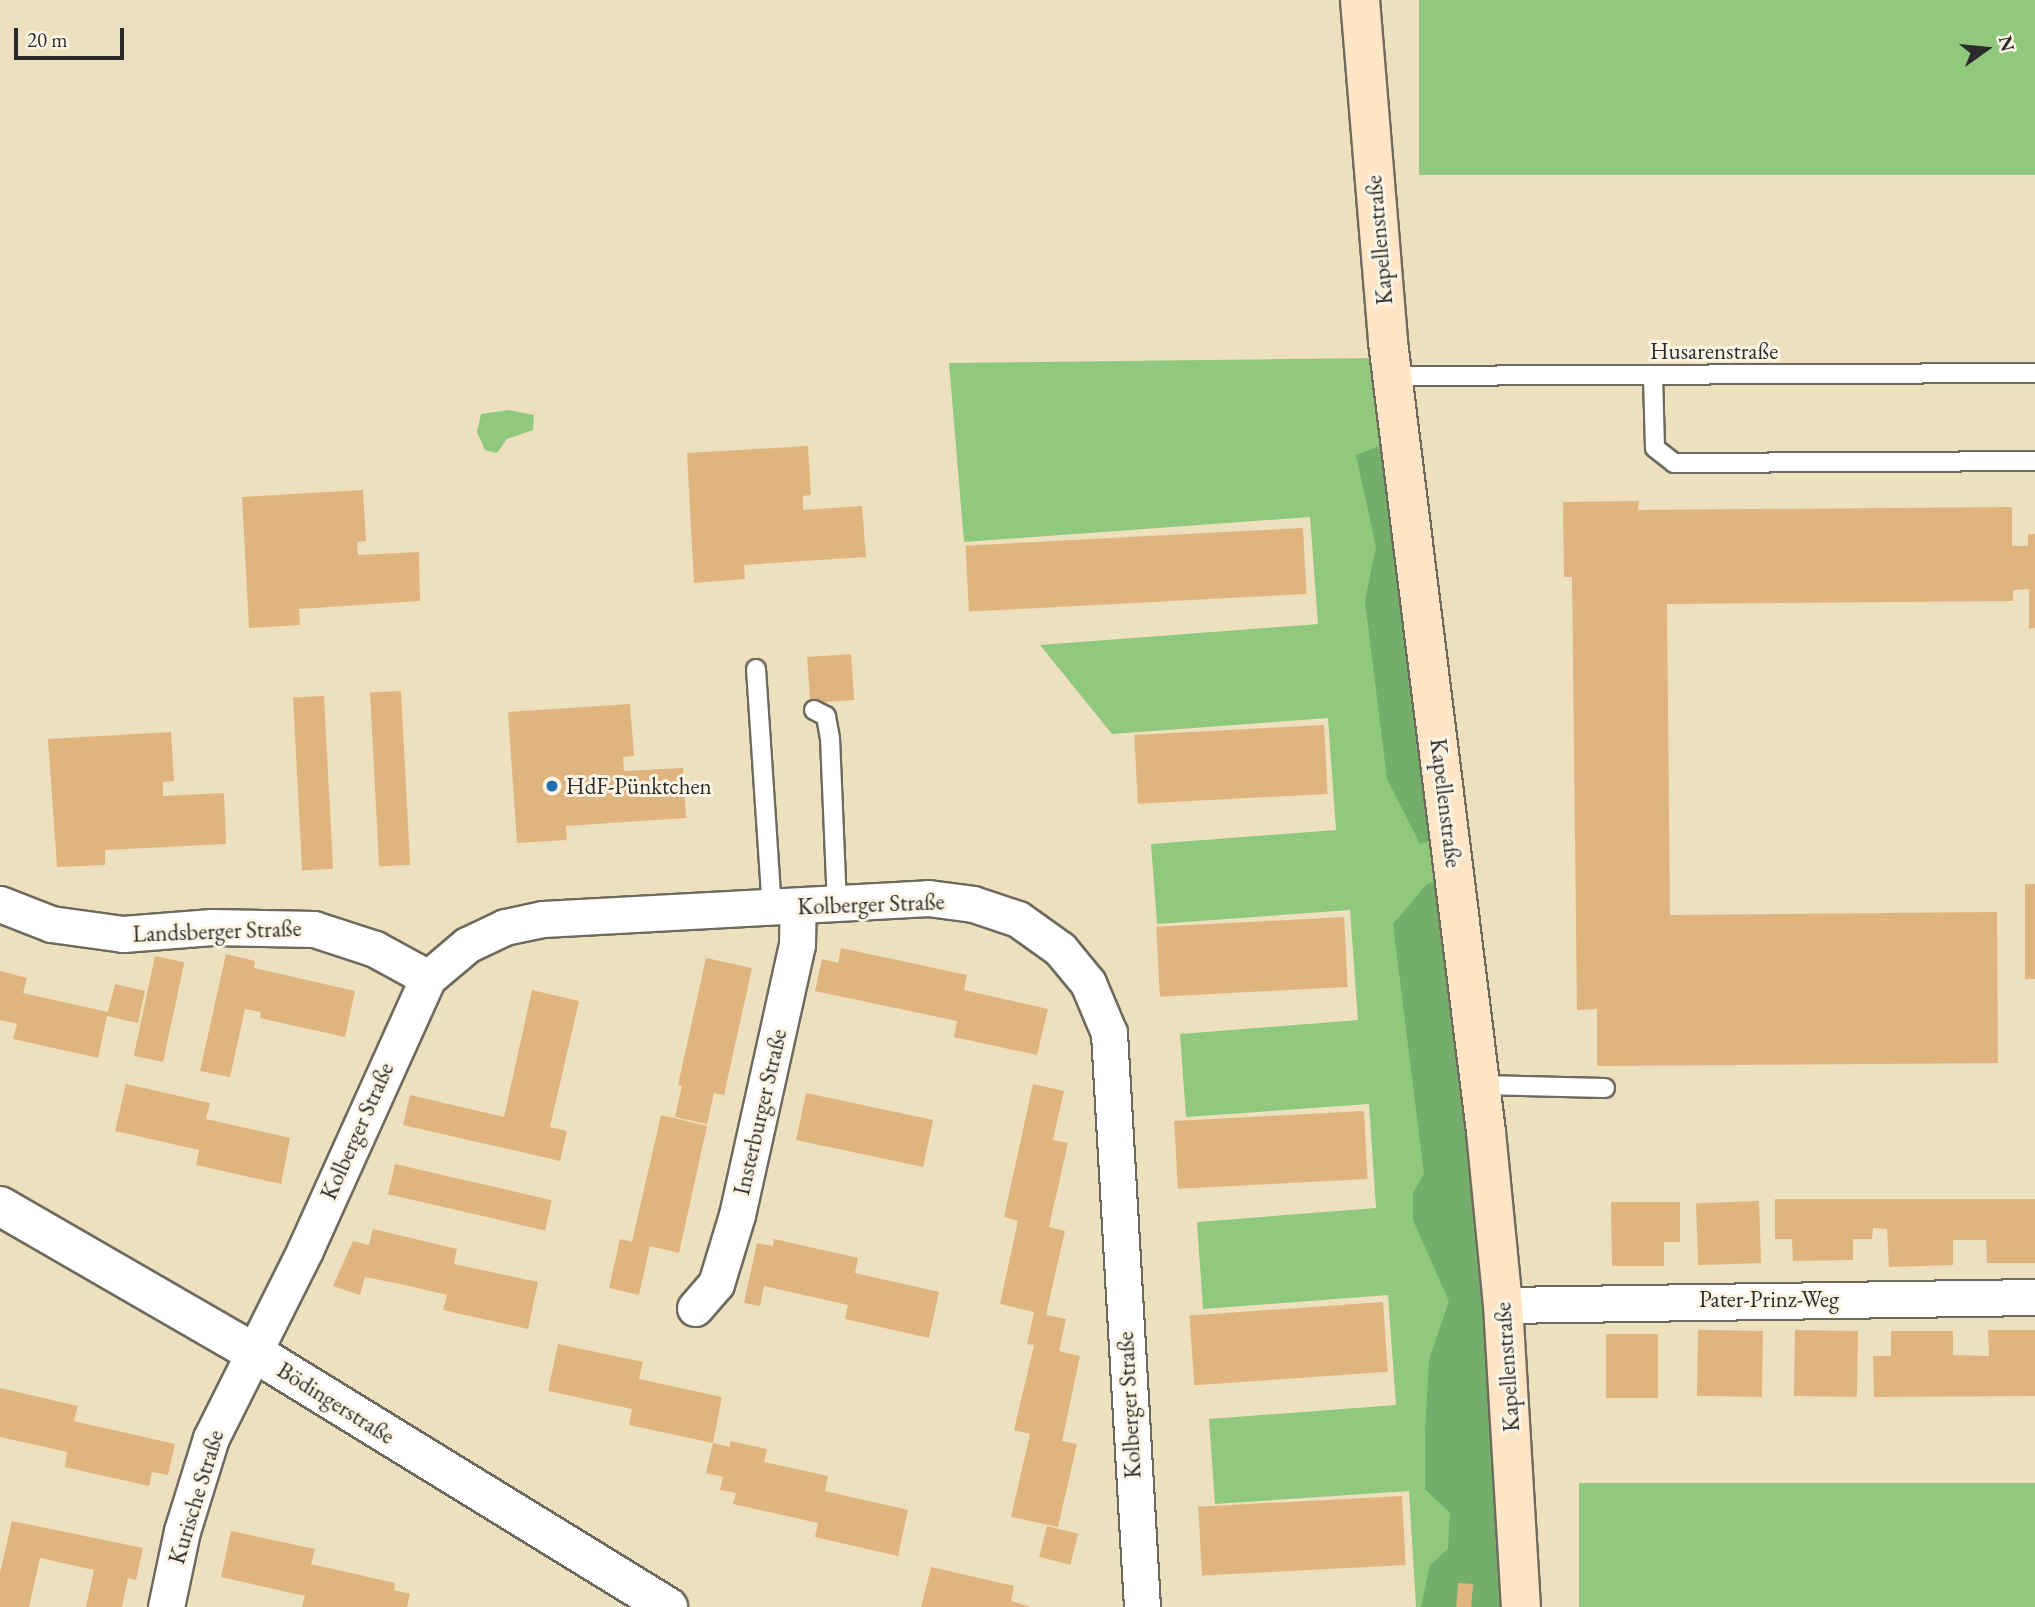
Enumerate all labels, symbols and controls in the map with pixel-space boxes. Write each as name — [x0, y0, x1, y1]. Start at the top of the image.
scale bar — [18, 14, 128, 58]
north arrow — [1951, 14, 2021, 84]
text: 20 m — [27, 26, 68, 53]
text: N — [1993, 33, 2021, 54]
street label: Kapellenstraße — [1360, 174, 1398, 306]
street label: Husarenstraße — [1650, 337, 1778, 365]
street label: Kapellenstraße — [1424, 737, 1468, 869]
place label: HdF-Pünktchen — [566, 772, 712, 800]
marker: HdF-Pünktchen — [544, 778, 560, 794]
street label: Kolberger Straße — [797, 888, 945, 920]
street label: Landsberger Straße — [132, 914, 302, 948]
street label: Insterburger Straße — [727, 1026, 793, 1198]
street label: Kolberger Straße — [314, 1058, 400, 1204]
street label: Pater-Prinz-Weg — [1699, 1285, 1839, 1313]
street label: Kapellenstraße — [1489, 1301, 1525, 1433]
street label: Kolberger Straße — [1111, 1331, 1147, 1479]
street label: Bödingerstraße — [272, 1356, 400, 1450]
street label: Kurische Straße — [163, 1427, 229, 1567]

